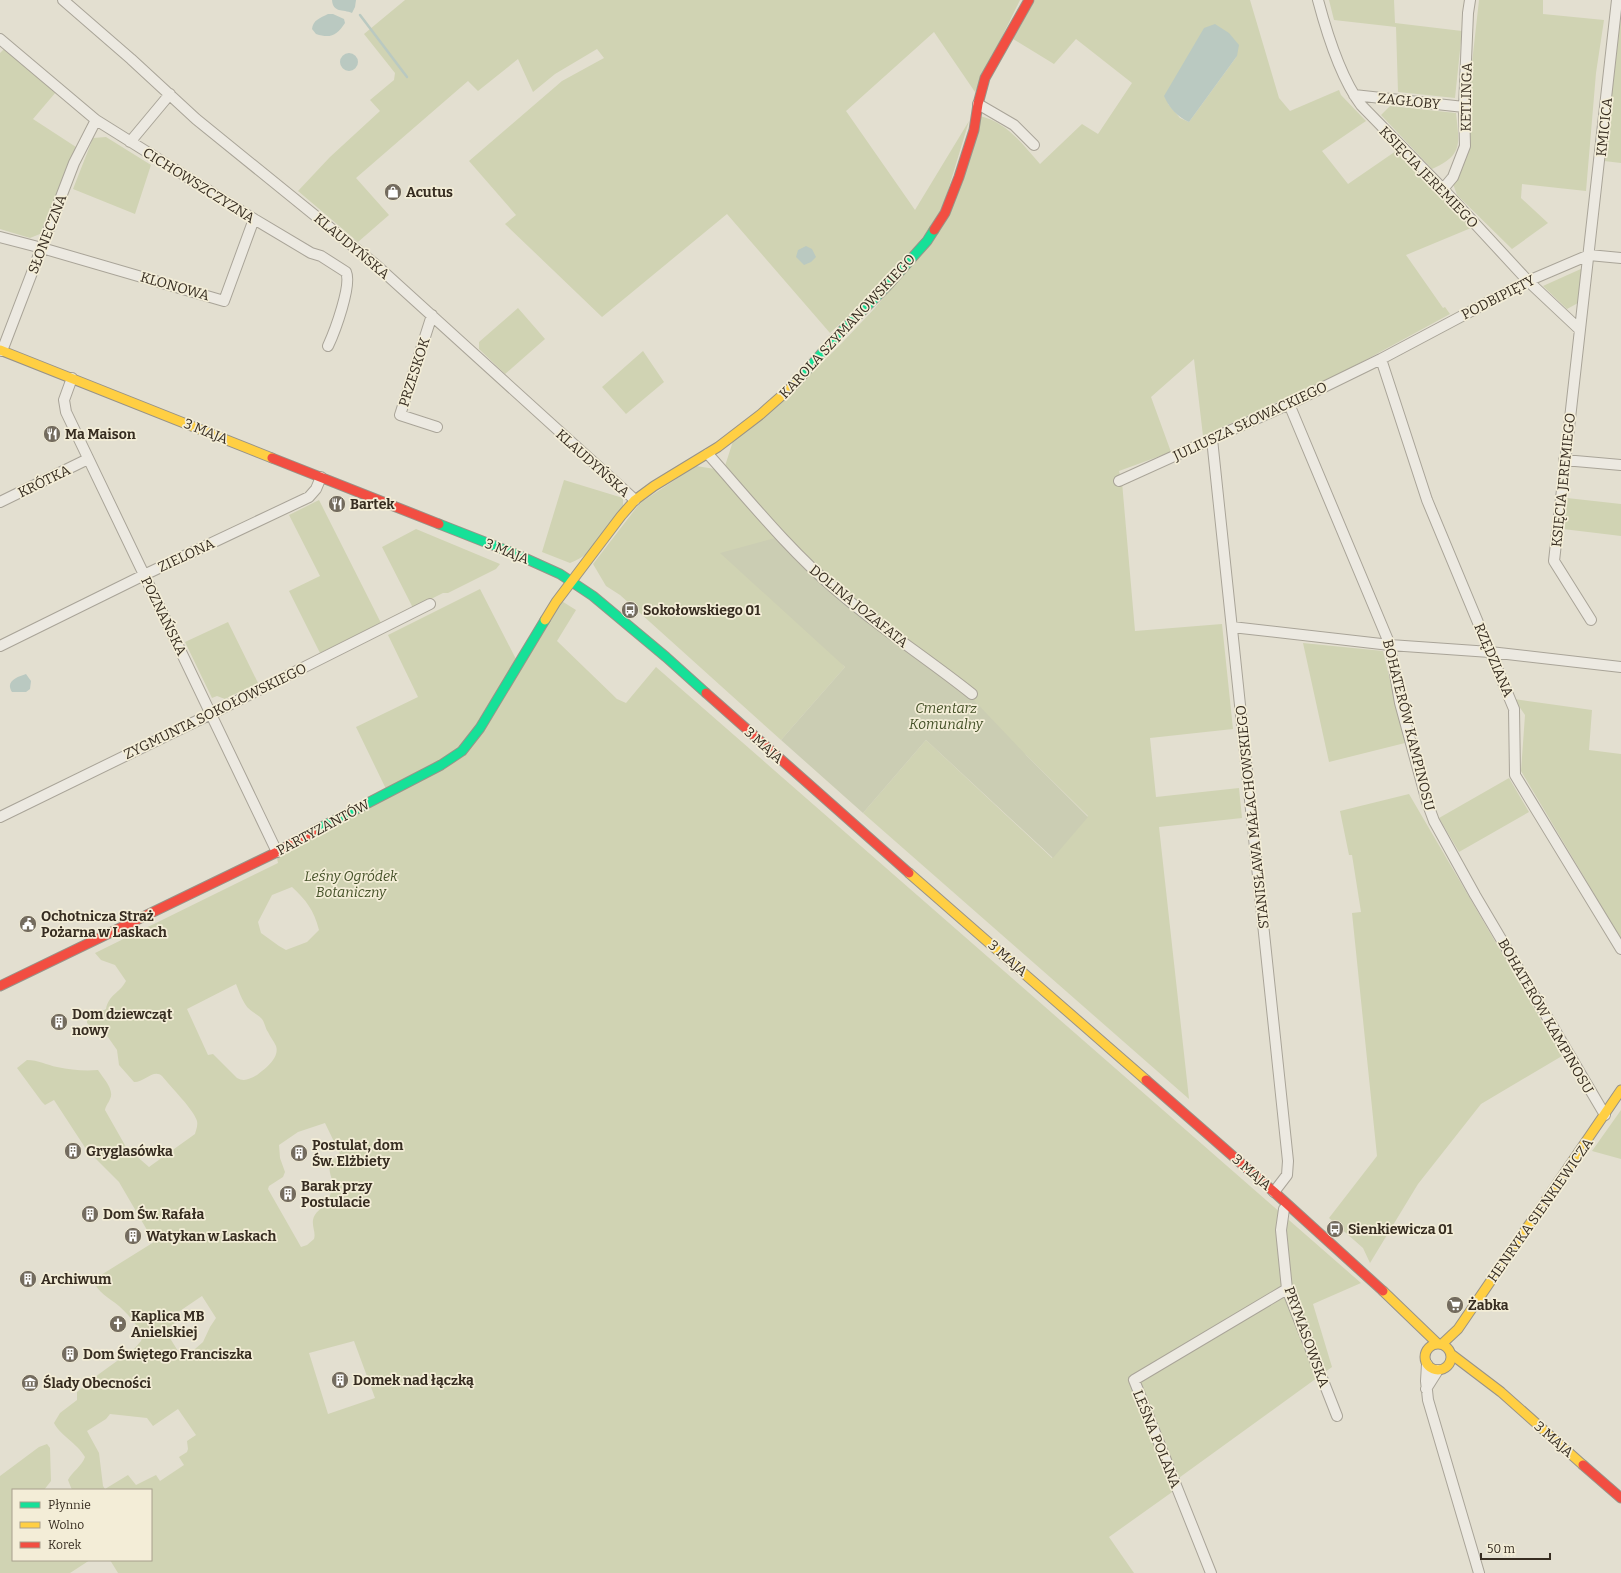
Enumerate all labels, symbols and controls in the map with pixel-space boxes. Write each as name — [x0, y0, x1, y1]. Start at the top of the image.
street label: KETLINGA — [1457, 62, 1476, 132]
street label: ZAGŁOBY — [1377, 90, 1441, 113]
street label: KMICICA — [1593, 97, 1616, 157]
street label: KSIĘCIA JEREMIEGO — [1376, 123, 1482, 232]
street label: CICHOWSZCZYZNA — [140, 144, 258, 227]
shop icon: Acutus — [383, 182, 403, 202]
place label: Acutus — [406, 184, 453, 201]
street label: SŁONECZNA — [25, 192, 70, 276]
street label: KLAUDYŃSKA — [310, 209, 394, 283]
street label: KAROLA SZYMANOWSKIEGO — [776, 250, 919, 402]
street label: KLONOWA — [138, 269, 211, 304]
street label: PODBIPIĘTY — [1459, 272, 1538, 323]
street label: PRZESKOK — [395, 335, 434, 409]
street label: JULIUSZA SŁOWACKIEGO — [1170, 378, 1330, 465]
street label: KSIĘCIA JEREMIEGO — [1548, 412, 1579, 548]
street label: 3 MAJA — [181, 415, 231, 448]
restaurant icon: Ma Maison — [42, 424, 62, 444]
street label: KLAUDYŃSKA — [552, 425, 634, 501]
place label: Ma Maison — [65, 426, 136, 443]
street label: KRÓTKA — [15, 461, 73, 501]
restaurant icon: Bartek — [327, 494, 347, 514]
place label: Bartek — [350, 496, 395, 513]
street label: ZIELONA — [155, 535, 217, 576]
street label: 3 MAJA — [482, 535, 532, 568]
street label: DOLINA JOZAFATA — [806, 561, 911, 651]
street label: POZNAŃSKA — [137, 574, 191, 658]
bus stop icon: Sokołowskiego 01 — [620, 600, 640, 620]
place label: Sokołowskiego 01 — [643, 602, 760, 619]
street label: RZĘDZIANA — [1470, 621, 1517, 700]
street label: BOHATERÓW KAMPINOSU — [1379, 637, 1439, 813]
street label: ZYGMUNTA SOKOŁOWSKIEGO — [121, 660, 309, 763]
park label: Cmentarz Komunalny — [909, 700, 984, 733]
street label: STANISŁAWA MAŁACHOWSKIEGO — [1232, 704, 1273, 930]
street label: 3 MAJA — [741, 724, 787, 767]
street label: PARTYZANTÓW — [273, 795, 373, 859]
park label: Leśny Ogródek Botaniczny — [304, 868, 398, 901]
place label: Ochotnicza Straż Pożarna w Laskach — [41, 908, 167, 941]
public building icon: Ochotnicza Straż Pożarna w Laskach — [18, 914, 38, 934]
street label: BOHATERÓW KAMPINOSU — [1494, 935, 1598, 1097]
street label: 3 MAJA — [985, 937, 1031, 980]
place label: Dom dziewcząt nowy — [72, 1006, 173, 1039]
building icon: Dom dziewcząt nowy — [49, 1012, 69, 1032]
street label: HENRYKA SIENKIEWICZA — [1484, 1135, 1597, 1286]
place label: Postulat, dom Św. Elżbiety — [312, 1137, 404, 1170]
building icon: Gryglasówka — [63, 1141, 83, 1161]
place label: Gryglasówka — [86, 1143, 173, 1160]
building icon: Postulat, dom Św. Elżbiety — [289, 1143, 309, 1163]
street label: 3 MAJA — [1229, 1151, 1275, 1194]
place label: Barak przy Postulacie — [301, 1178, 373, 1211]
building icon: Barak przy Postulacie — [278, 1184, 298, 1204]
building icon: Dom Św. Rafała — [80, 1204, 100, 1224]
place label: Dom Św. Rafała — [103, 1205, 205, 1223]
bus stop icon: Sienkiewicza 01 — [1325, 1219, 1345, 1239]
place label: Sienkiewicza 01 — [1348, 1221, 1453, 1238]
building icon: Watykan w Laskach — [123, 1226, 143, 1246]
place label: Watykan w Laskach — [146, 1228, 276, 1245]
building icon: Archiwum — [18, 1269, 38, 1289]
place label: Archiwum — [41, 1271, 112, 1288]
street label: PRYMASOWSKA — [1280, 1284, 1333, 1390]
supermarket icon: Żabka — [1445, 1295, 1465, 1315]
place label: Żabka — [1468, 1296, 1509, 1314]
place label: Kaplica MB Anielskiej — [131, 1308, 204, 1341]
church icon: Kaplica MB Anielskiej — [108, 1314, 128, 1334]
building icon: Dom Świętego Franciszka — [60, 1344, 80, 1364]
place label: Dom Świętego Franciszka — [83, 1345, 252, 1363]
building icon: Domek nad łączką — [330, 1370, 350, 1390]
place label: Domek nad łączką — [353, 1372, 474, 1389]
museum icon: Ślady Obecności — [20, 1373, 40, 1393]
place label: Ślady Obecności — [43, 1374, 151, 1392]
street label: LEŚNA POLANA — [1129, 1387, 1185, 1491]
street label: 3 MAJA — [1531, 1418, 1577, 1461]
legend — [12, 1489, 152, 1561]
text: Płynnie — [48, 1498, 91, 1512]
text: Wolno — [48, 1518, 84, 1532]
scale bar — [1481, 1535, 1550, 1561]
text: Korek — [48, 1538, 81, 1552]
text: 50 m — [1487, 1542, 1516, 1556]

